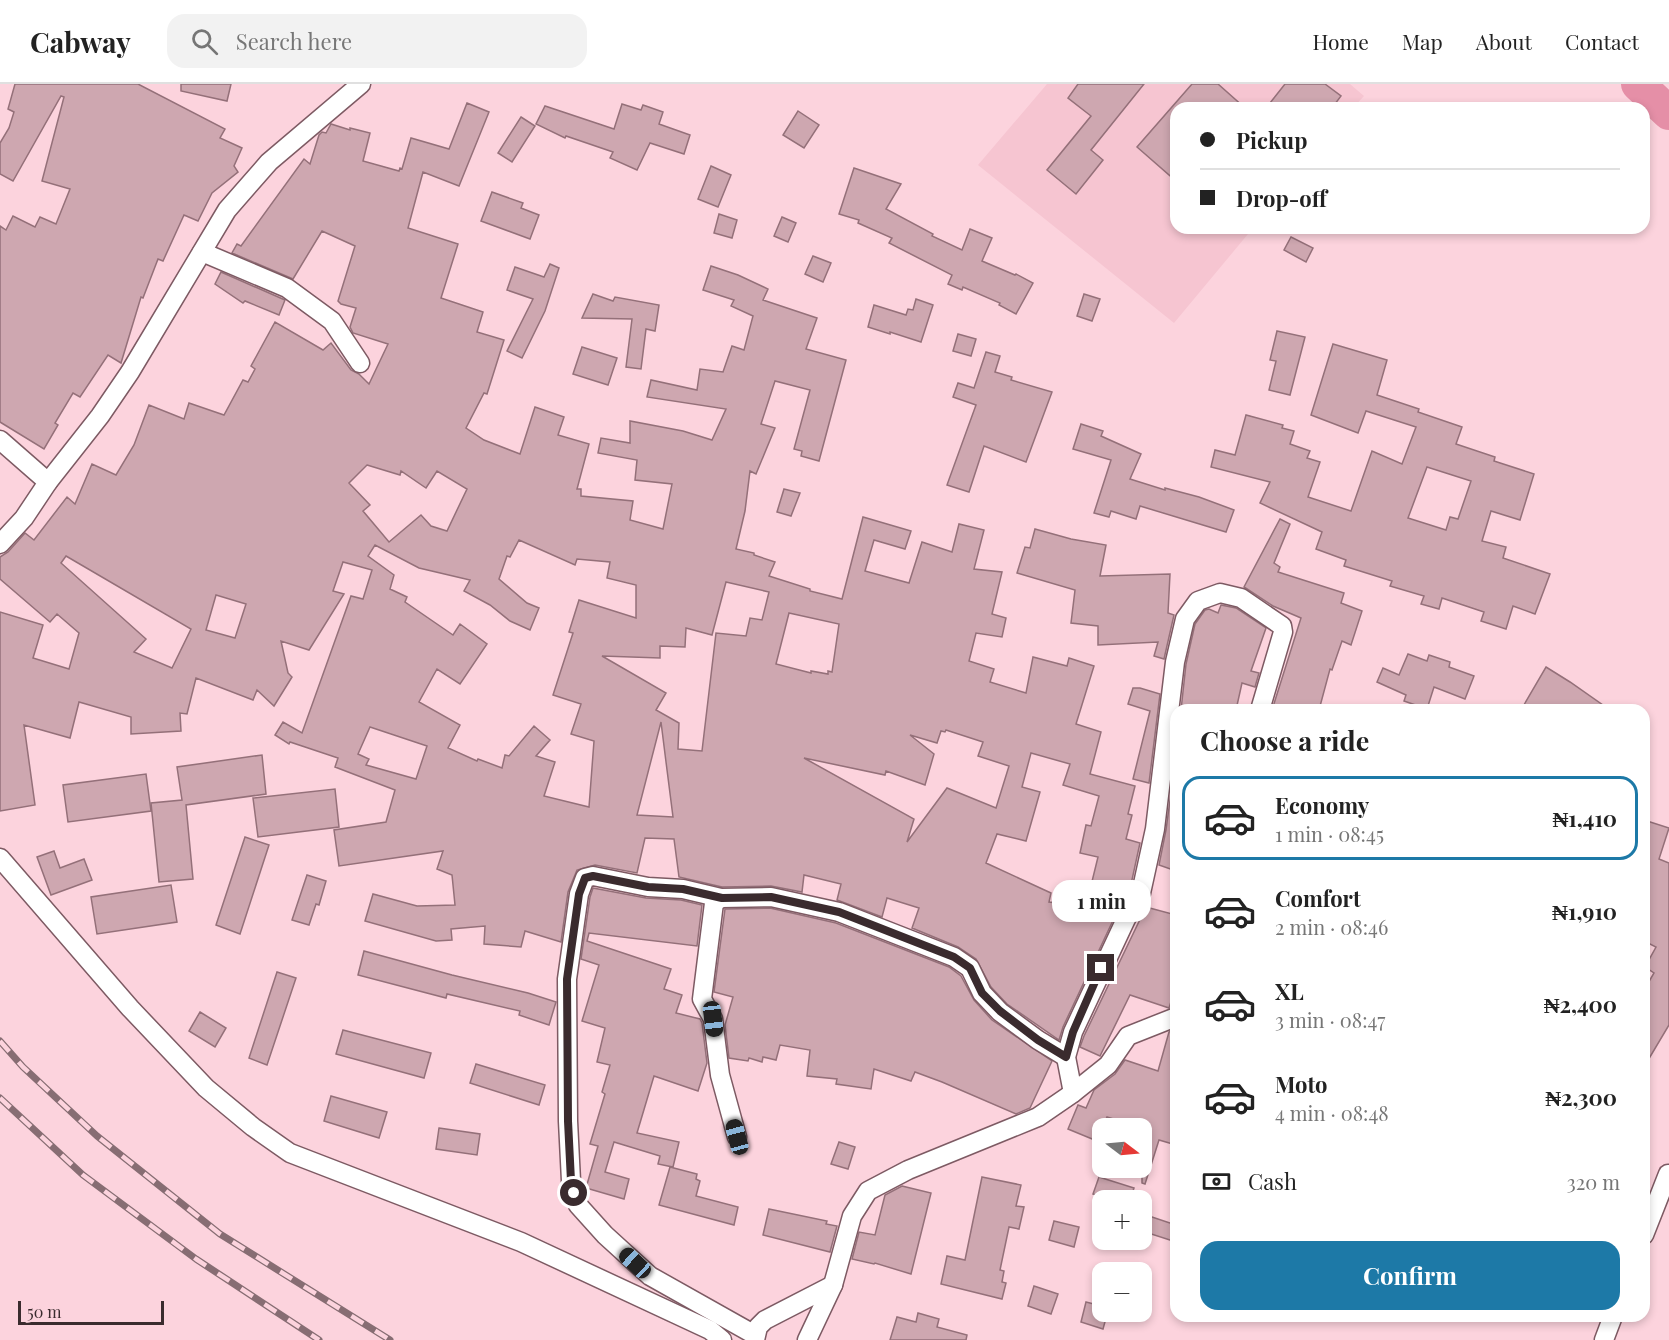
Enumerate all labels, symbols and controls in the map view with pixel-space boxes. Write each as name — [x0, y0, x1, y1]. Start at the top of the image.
search box — [167, 14, 587, 68]
text: Cabway — [30, 23, 131, 60]
icon: search — [188, 25, 221, 58]
text: Search here — [236, 26, 352, 56]
text: Home — [1313, 27, 1369, 55]
text: Map — [1402, 27, 1443, 55]
text: About — [1476, 27, 1532, 55]
text: Contact — [1565, 27, 1639, 55]
text: Pickup — [1236, 125, 1307, 155]
text: Drop-off — [1236, 183, 1327, 213]
text: Choose a ride — [1200, 722, 1369, 758]
text: Economy — [1275, 790, 1369, 820]
icon: car — [1203, 791, 1257, 845]
text: ₦1,410 — [1552, 803, 1617, 833]
text: 1 min · 08:45 — [1275, 820, 1384, 847]
callout: 1 min — [1052, 881, 1150, 923]
text: Comfort — [1275, 883, 1361, 913]
icon: car — [1203, 884, 1257, 938]
text: 1 min — [1077, 887, 1126, 914]
text: ₦1,910 — [1552, 896, 1617, 926]
text: 2 min · 08:46 — [1275, 913, 1388, 940]
route end — [1087, 954, 1114, 981]
text: XL — [1275, 976, 1304, 1006]
icon: car — [1203, 977, 1257, 1031]
text: ₦2,400 — [1544, 989, 1617, 1019]
car — [702, 1000, 724, 1038]
text: 3 min · 08:47 — [1275, 1006, 1385, 1033]
text: Moto — [1275, 1069, 1328, 1099]
icon: car — [1203, 1070, 1257, 1124]
text: ₦2,300 — [1545, 1082, 1617, 1112]
text: 4 min · 08:48 — [1275, 1099, 1389, 1126]
car — [724, 1117, 750, 1157]
north arrow — [1092, 1118, 1152, 1178]
map controls — [1092, 1118, 1152, 1322]
icon: cash — [1200, 1165, 1233, 1198]
text: Cash — [1248, 1166, 1297, 1196]
text: 320 m — [1567, 1168, 1620, 1195]
route start — [560, 1179, 587, 1206]
button: + — [1092, 1190, 1152, 1250]
button: Confirm — [1200, 1241, 1620, 1310]
car — [616, 1244, 654, 1282]
button: − — [1092, 1262, 1152, 1322]
scale bar — [18, 1298, 164, 1326]
text: 50 m — [27, 1301, 61, 1322]

